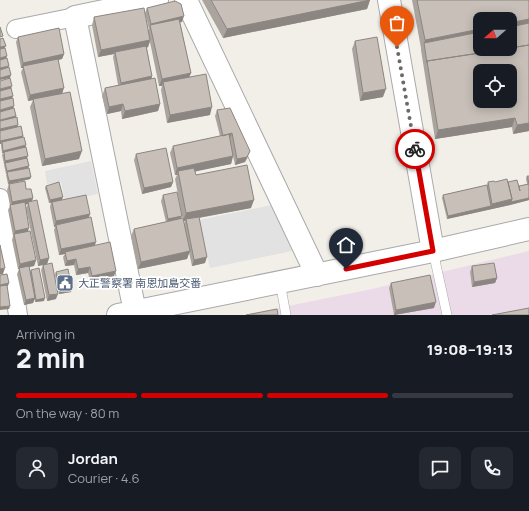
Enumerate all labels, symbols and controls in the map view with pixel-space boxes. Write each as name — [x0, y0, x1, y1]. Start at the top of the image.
pin — [380, 6, 414, 47]
icon: bag — [386, 12, 408, 34]
north arrow — [473, 12, 517, 56]
map controls — [473, 12, 517, 108]
button: locate — [473, 64, 517, 108]
courier — [395, 129, 435, 169]
icon: bike — [404, 138, 426, 160]
pin — [329, 228, 363, 269]
icon: home — [335, 234, 357, 256]
public building icon: 大正警察署 南恩加島交番 — [55, 273, 75, 293]
place label: 大正警察署 南恩加島交番 — [78, 275, 201, 290]
text: Arriving in — [16, 325, 75, 343]
text: 19:08–19:13 — [427, 339, 513, 360]
text: 2 min — [16, 340, 85, 376]
text: On the way · 80 m — [16, 404, 119, 422]
button: person — [16, 447, 58, 489]
button: chat — [419, 447, 461, 489]
button: phone — [471, 447, 513, 489]
text: Jordan — [68, 448, 118, 469]
text: Courier · 4.6 — [68, 469, 140, 487]

